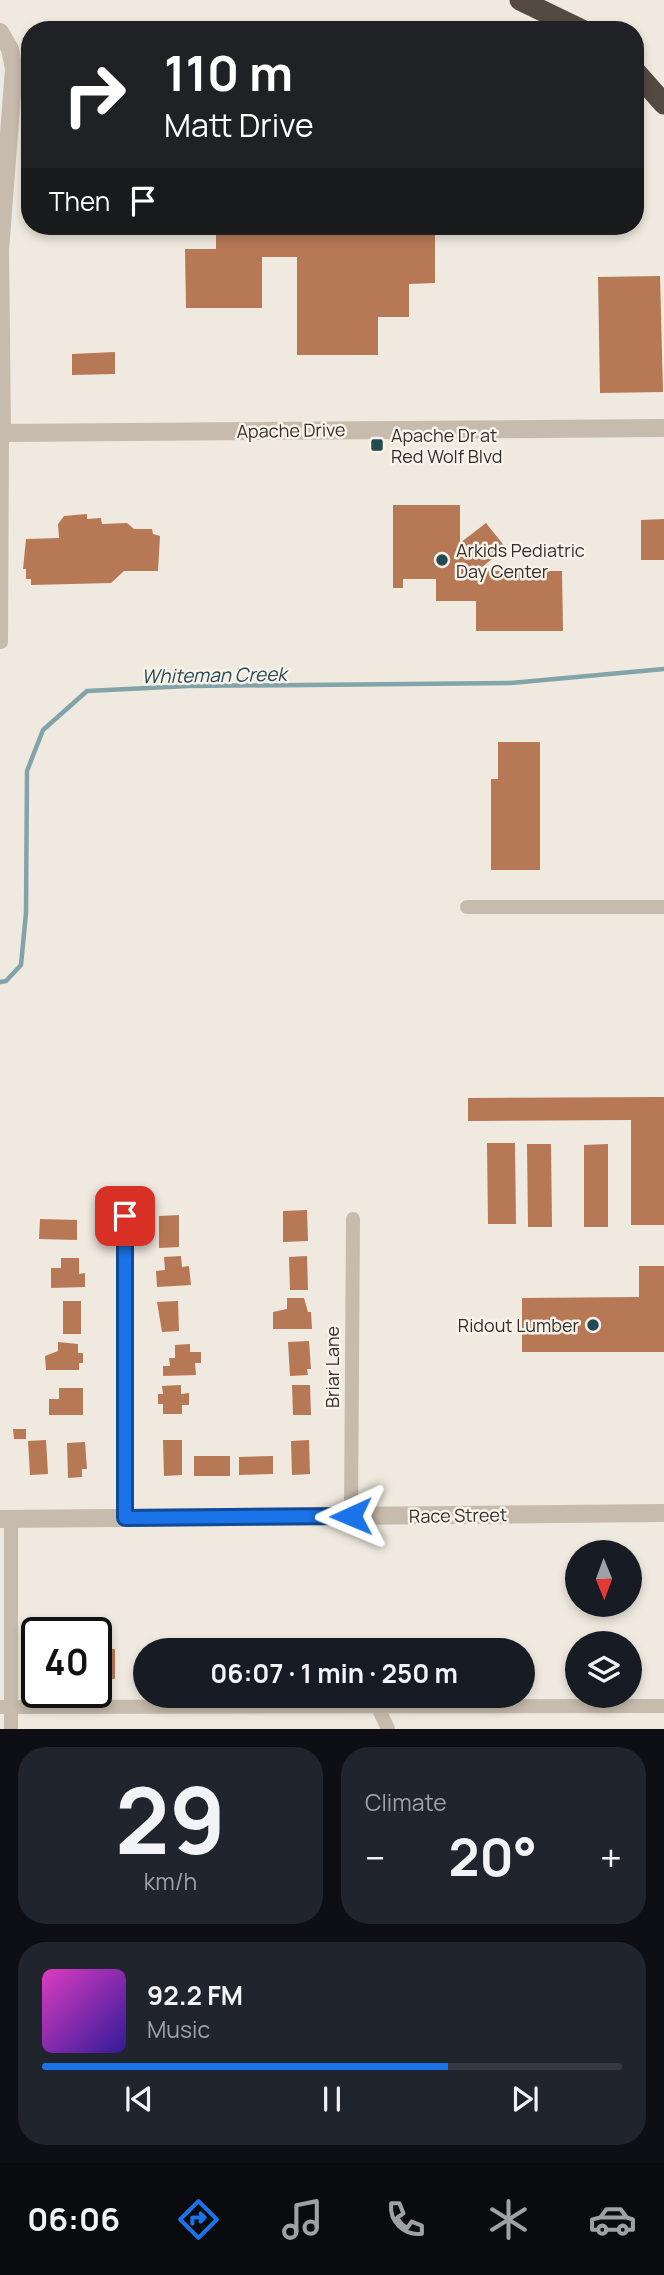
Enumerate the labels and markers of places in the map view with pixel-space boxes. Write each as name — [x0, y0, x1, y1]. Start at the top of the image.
place label: Apache Dr at Red Wolf Blvd — [391, 423, 502, 468]
marker: Apache Dr at Red Wolf Blvd — [369, 437, 385, 453]
place label: Arkids Pediatric Day Center — [456, 538, 585, 583]
marker: Arkids Pediatric Day Center — [434, 552, 450, 568]
pin — [95, 1186, 155, 1246]
place label: Ridout Lumber — [458, 1313, 580, 1337]
marker: Ridout Lumber — [585, 1317, 601, 1333]

